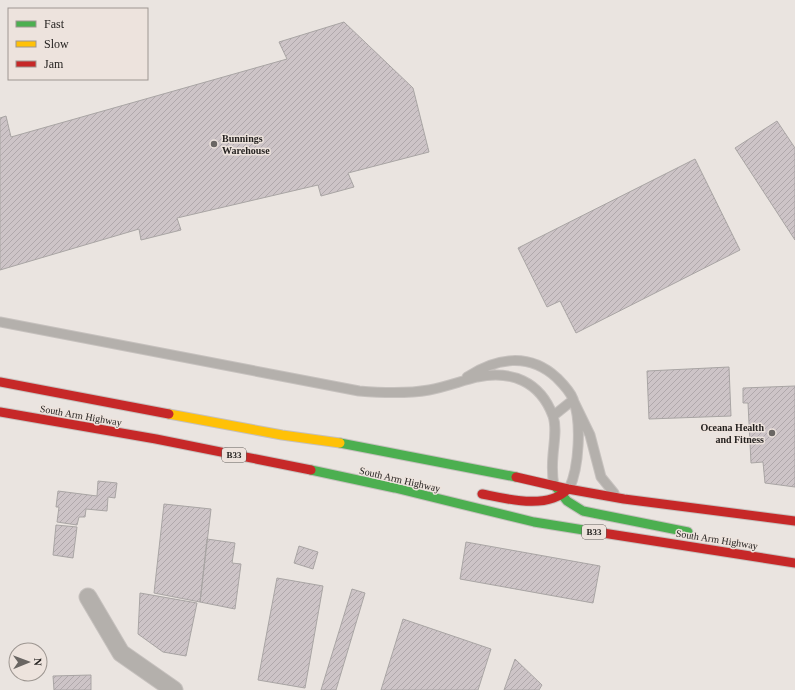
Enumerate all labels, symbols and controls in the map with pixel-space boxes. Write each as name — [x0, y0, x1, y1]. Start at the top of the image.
legend — [8, 8, 148, 80]
text: Fast — [44, 17, 65, 31]
text: Slow — [44, 37, 69, 51]
text: Jam — [44, 57, 64, 71]
place label: Bunnings Warehouse — [222, 133, 270, 156]
marker: Bunnings Warehouse — [209, 139, 219, 149]
street label: South Arm Highway — [39, 403, 123, 428]
place label: Oceana Health and Fitness — [700, 422, 764, 445]
marker: Oceana Health and Fitness — [767, 428, 777, 438]
road number: B33 — [222, 448, 246, 462]
street label: South Arm Highway — [358, 465, 441, 494]
road number: B33 — [582, 525, 606, 539]
street label: South Arm Highway — [675, 528, 759, 551]
north arrow — [8, 642, 48, 682]
text: N — [32, 658, 44, 666]

